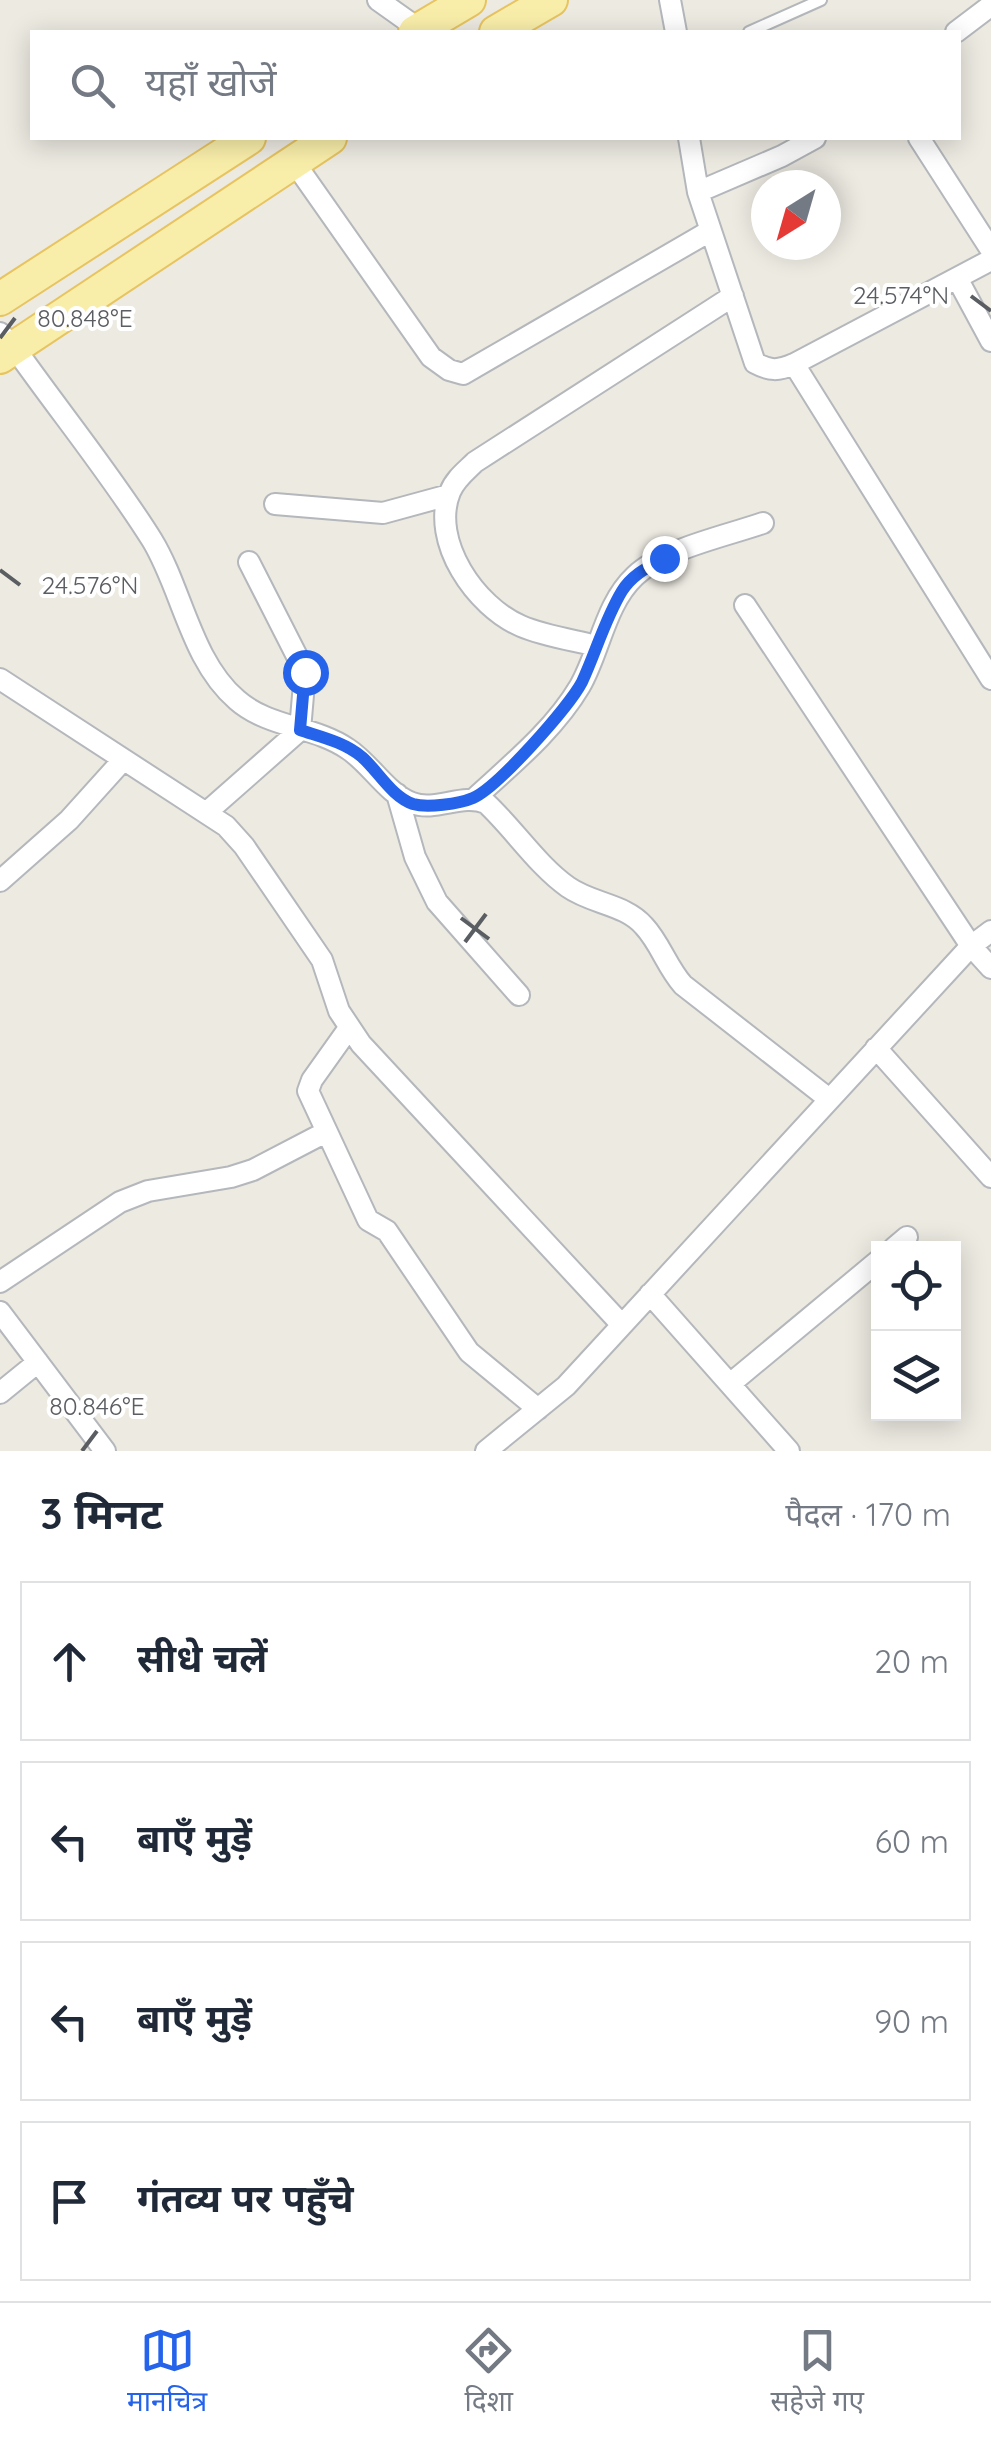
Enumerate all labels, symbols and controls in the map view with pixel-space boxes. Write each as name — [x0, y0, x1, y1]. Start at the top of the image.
search box — [30, 30, 961, 140]
icon: search — [65, 58, 120, 113]
text: यहाँ खोजें — [145, 58, 277, 106]
north arrow — [751, 170, 841, 260]
text: 24.574°N — [853, 279, 949, 310]
text: 80.848°E — [37, 302, 133, 333]
route end — [642, 536, 688, 582]
text: 24.576°N — [42, 569, 138, 600]
route start — [283, 650, 329, 696]
map controls — [871, 1241, 961, 1421]
button: locate — [871, 1241, 961, 1331]
button: layers — [871, 1331, 961, 1421]
text: 80.846°E — [49, 1390, 145, 1421]
text: 3 मिनट — [40, 1487, 162, 1540]
text: पैदल · 170 m — [785, 1494, 951, 1534]
icon: ahead — [42, 1634, 97, 1689]
text: सीधे चलें — [137, 1634, 267, 1682]
text: 20 m — [874, 1641, 949, 1681]
icon: left — [42, 1814, 97, 1869]
text: बाएँ मुड़ें — [137, 1814, 252, 1862]
text: 60 m — [875, 1821, 949, 1861]
icon: left — [42, 1994, 97, 2049]
text: बाएँ मुड़ें — [137, 1994, 252, 2042]
text: 90 m — [874, 2001, 949, 2041]
icon: arrive — [42, 2174, 97, 2229]
text: गंतव्य पर पहुँचे — [137, 2174, 354, 2222]
tab: मानचित्र — [127, 2323, 207, 2422]
tab: दिशा — [461, 2323, 516, 2422]
tab: सहेजे गए — [770, 2323, 864, 2422]

